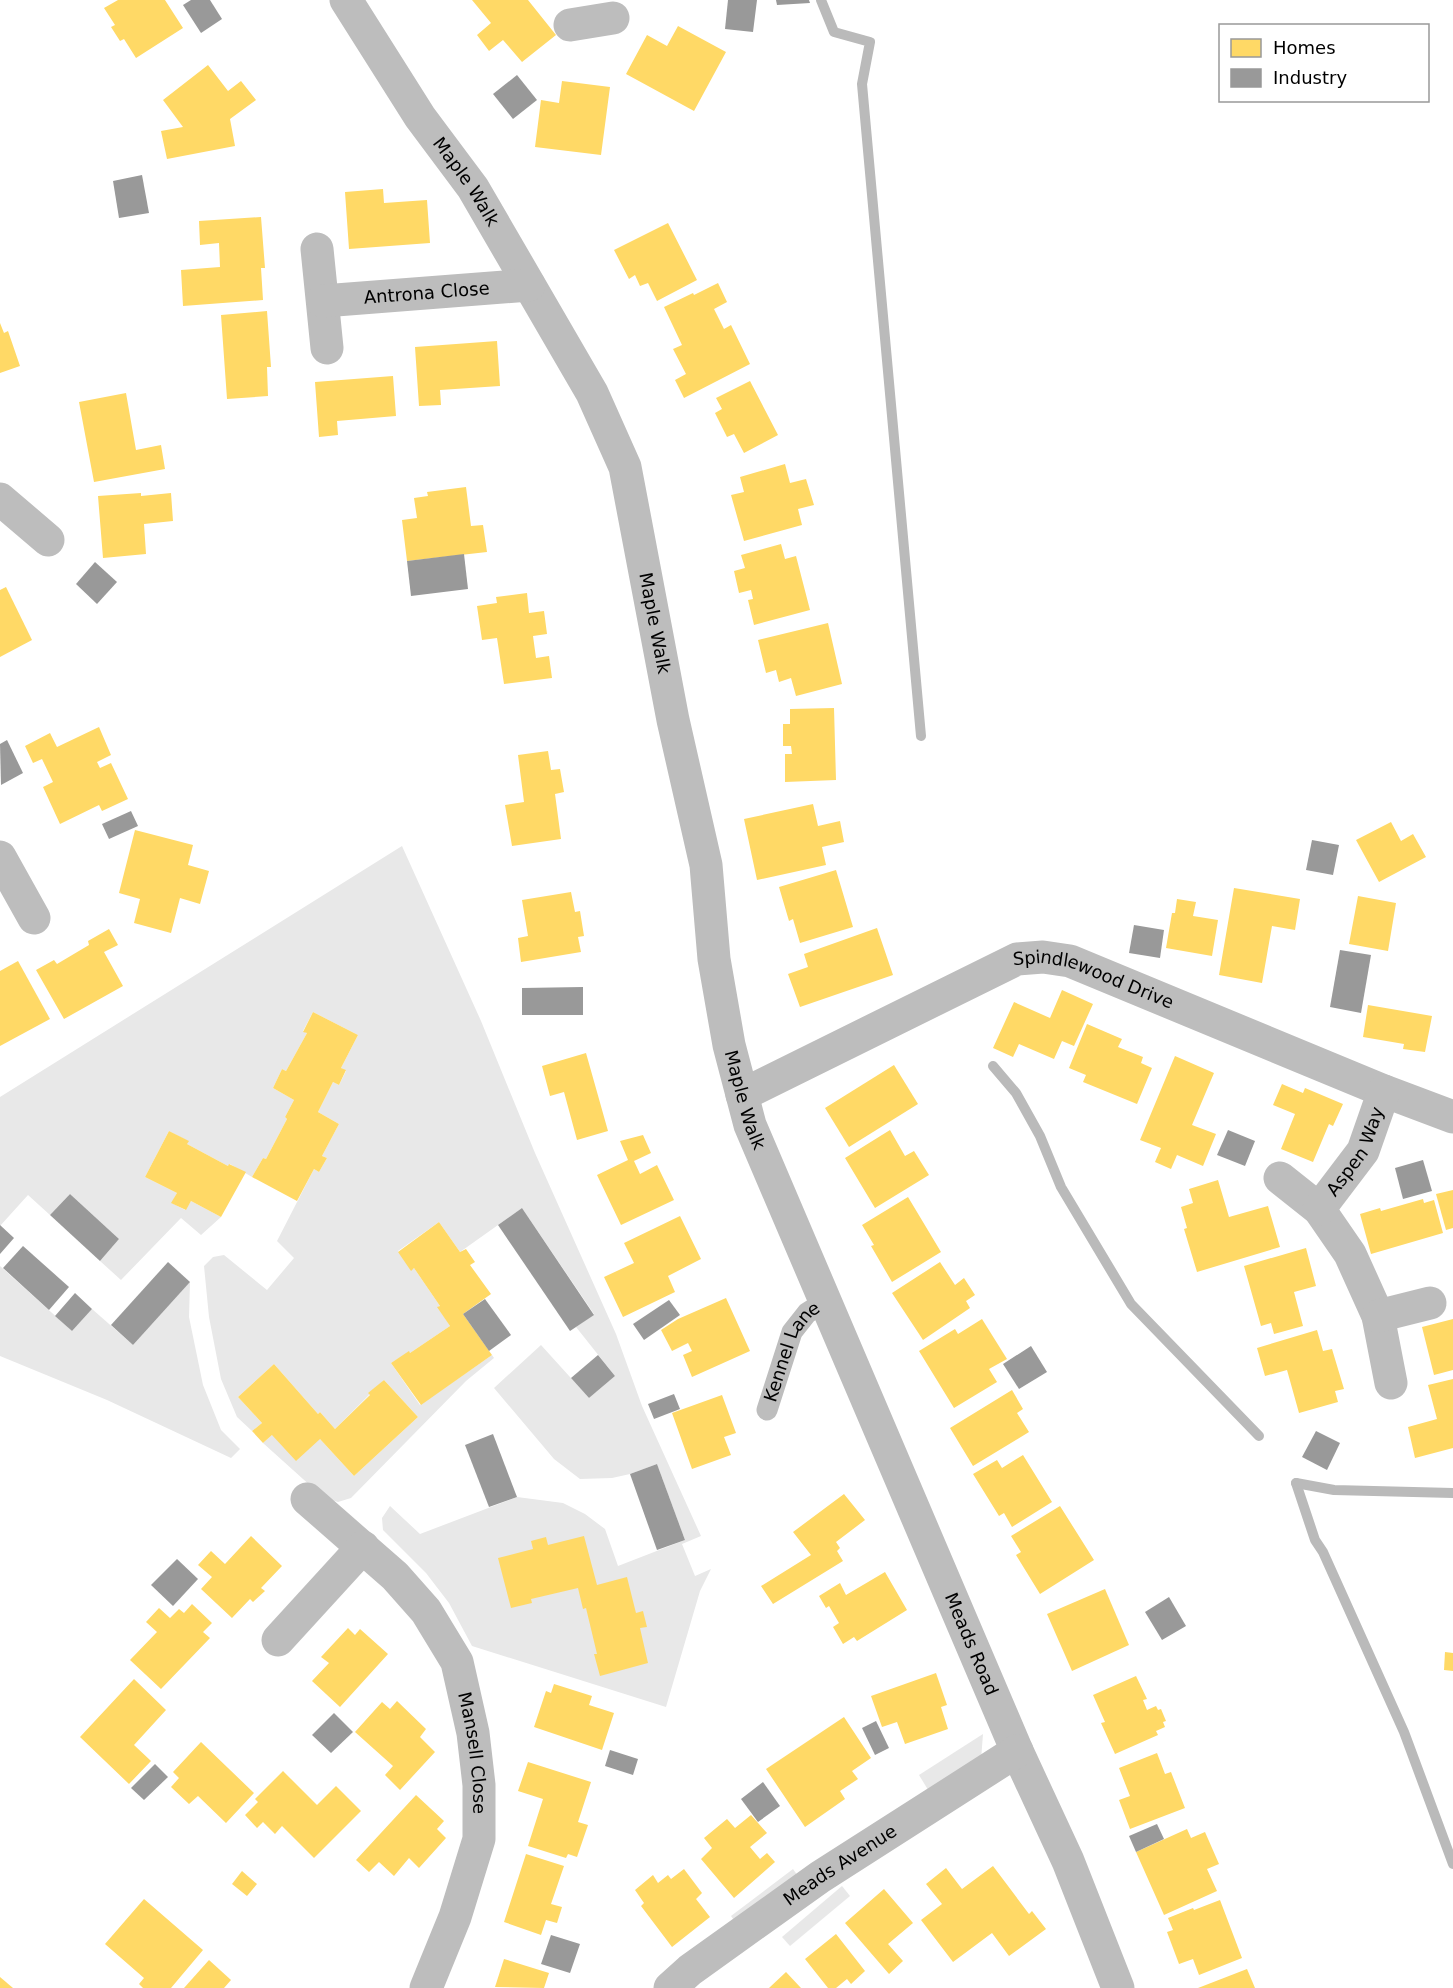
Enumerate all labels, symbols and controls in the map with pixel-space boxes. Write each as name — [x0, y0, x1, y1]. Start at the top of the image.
legend — [1219, 24, 1429, 102]
text: Homes — [1273, 37, 1336, 58]
text: Industry — [1273, 67, 1347, 88]
street label: Maple Walk — [429, 133, 504, 230]
street label: Antrona Close — [363, 277, 490, 308]
street label: Maple Walk — [635, 570, 675, 676]
street label: Spindlewood Drive — [1012, 946, 1177, 1013]
street label: Maple Walk — [721, 1048, 770, 1153]
street label: Aspen Way — [1322, 1104, 1388, 1200]
street label: Kennel Lane — [759, 1297, 823, 1405]
street label: Meads Road — [941, 1589, 1003, 1698]
street label: Mansell Close — [454, 1690, 490, 1814]
street label: Meads Avenue — [779, 1820, 900, 1910]

